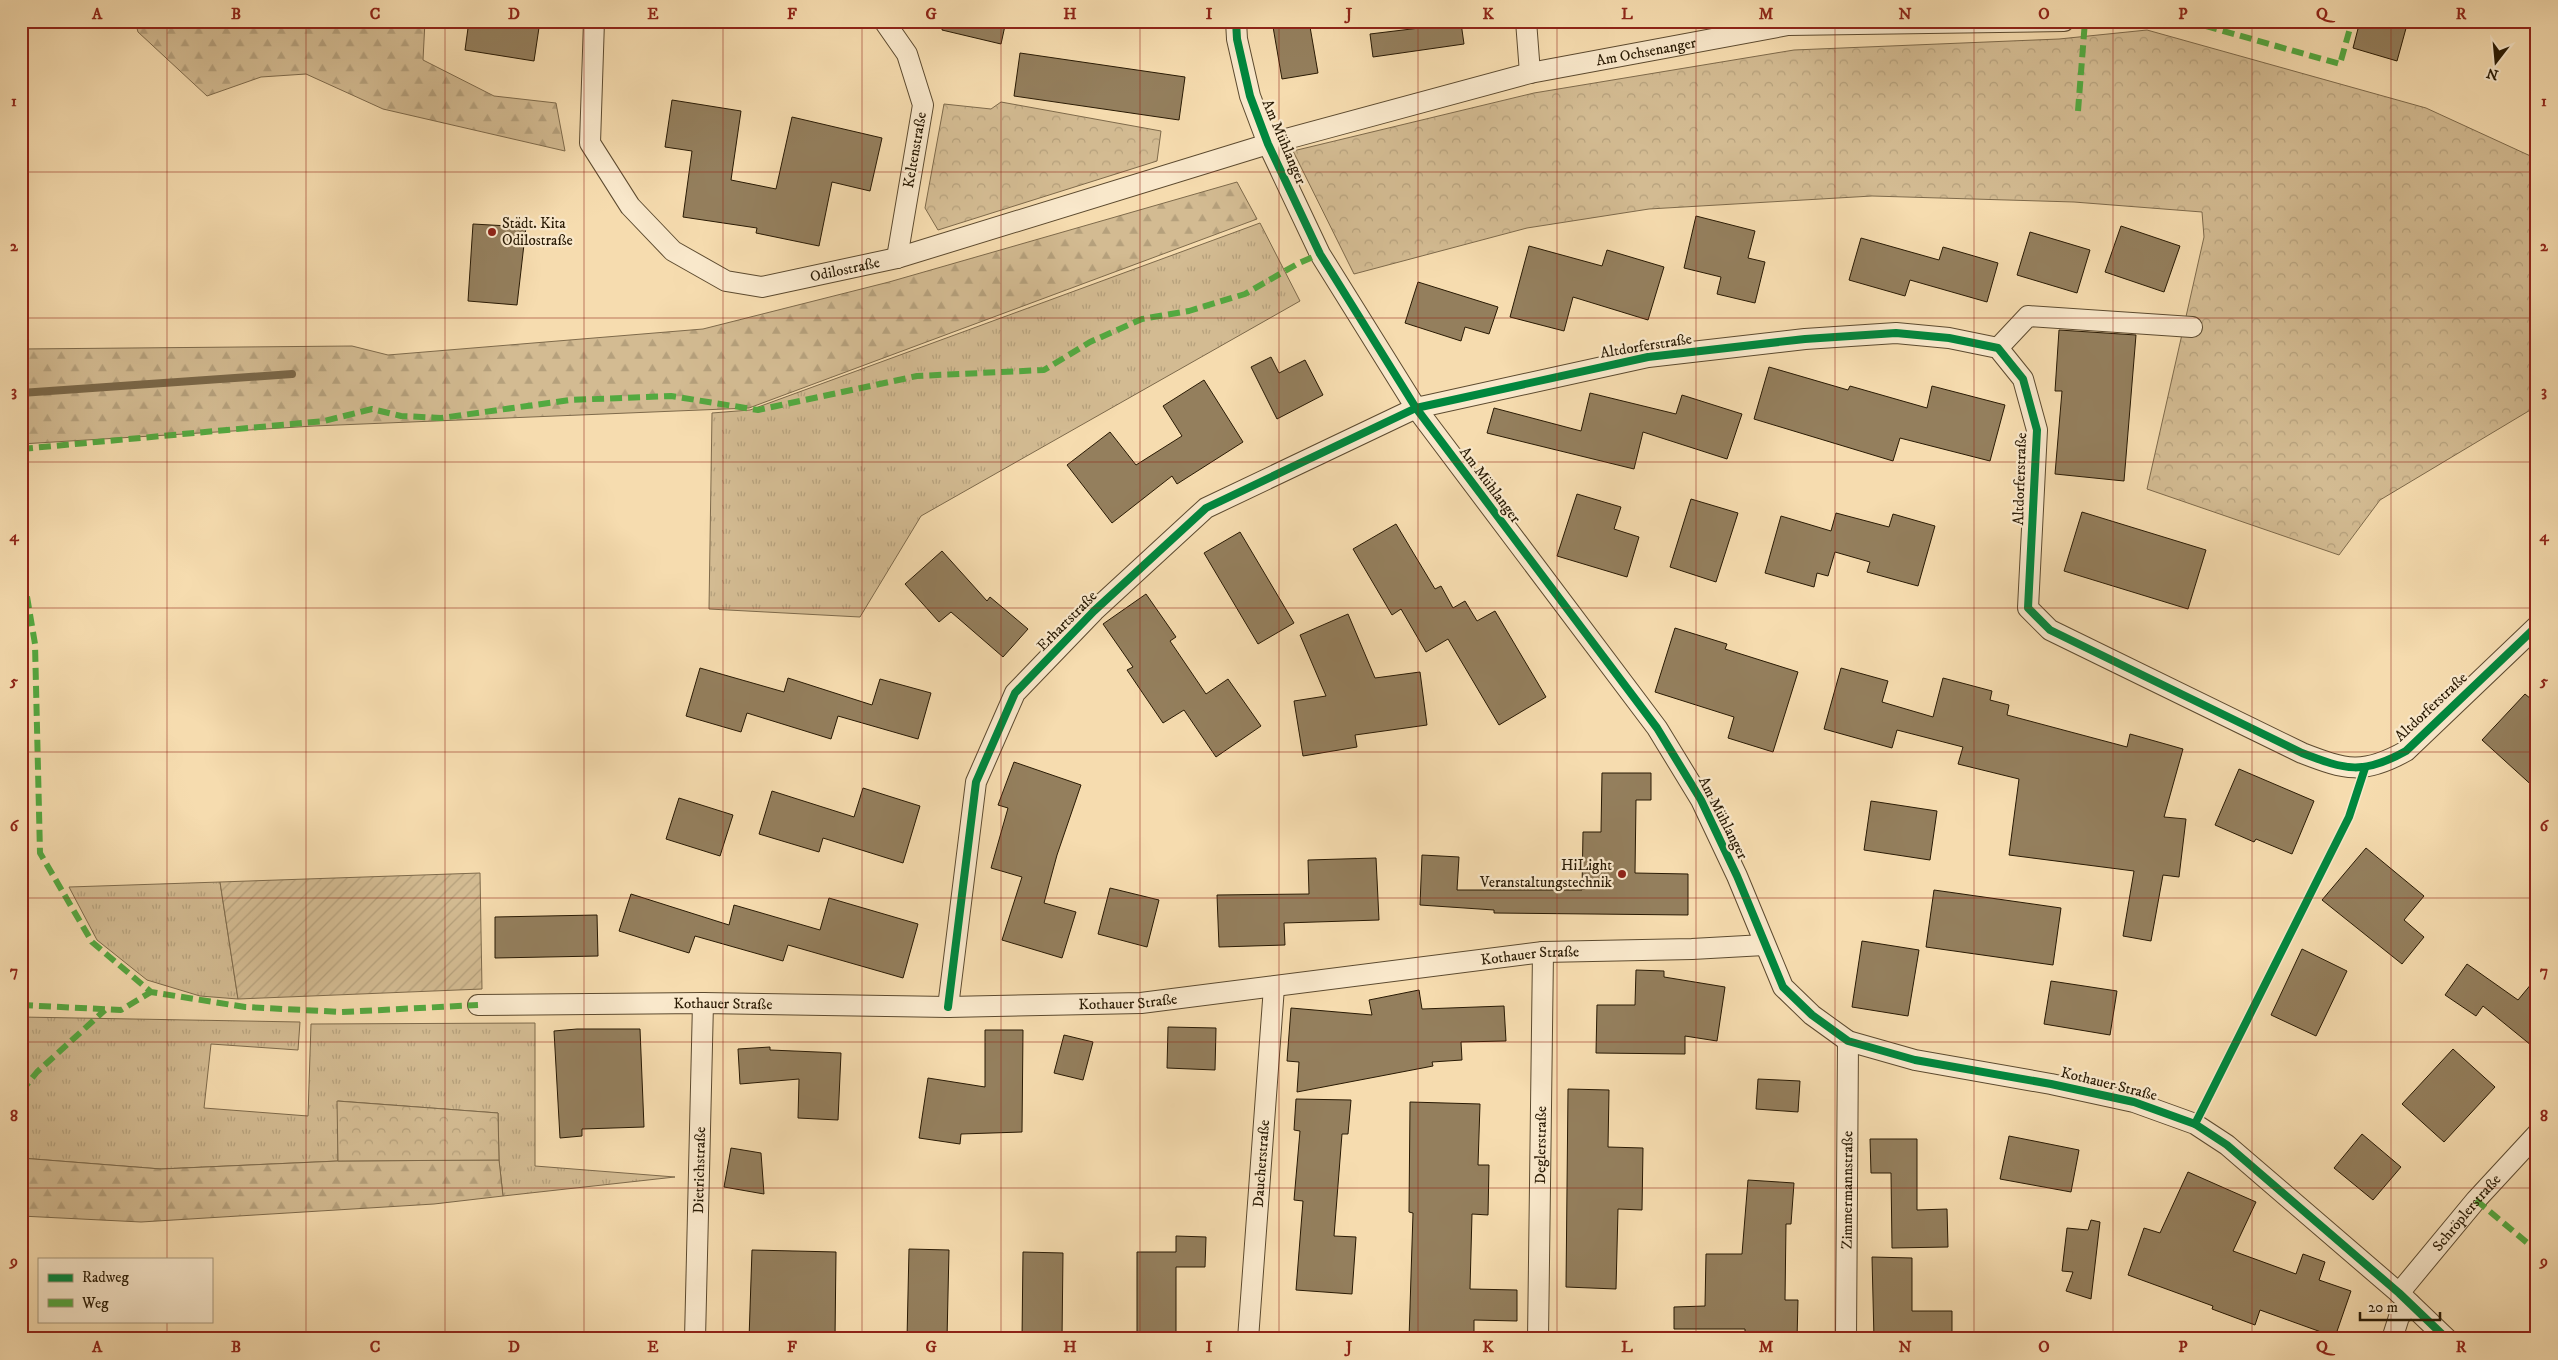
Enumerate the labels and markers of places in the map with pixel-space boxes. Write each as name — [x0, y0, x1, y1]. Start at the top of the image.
place label: Städt. Kita Odilostraße — [502, 214, 573, 250]
marker: Städt. Kita Odilostraße — [486, 226, 498, 238]
place label: HiLight Veranstaltungstechnik — [1479, 856, 1613, 892]
marker: HiLight Veranstaltungstechnik — [1616, 868, 1628, 880]

